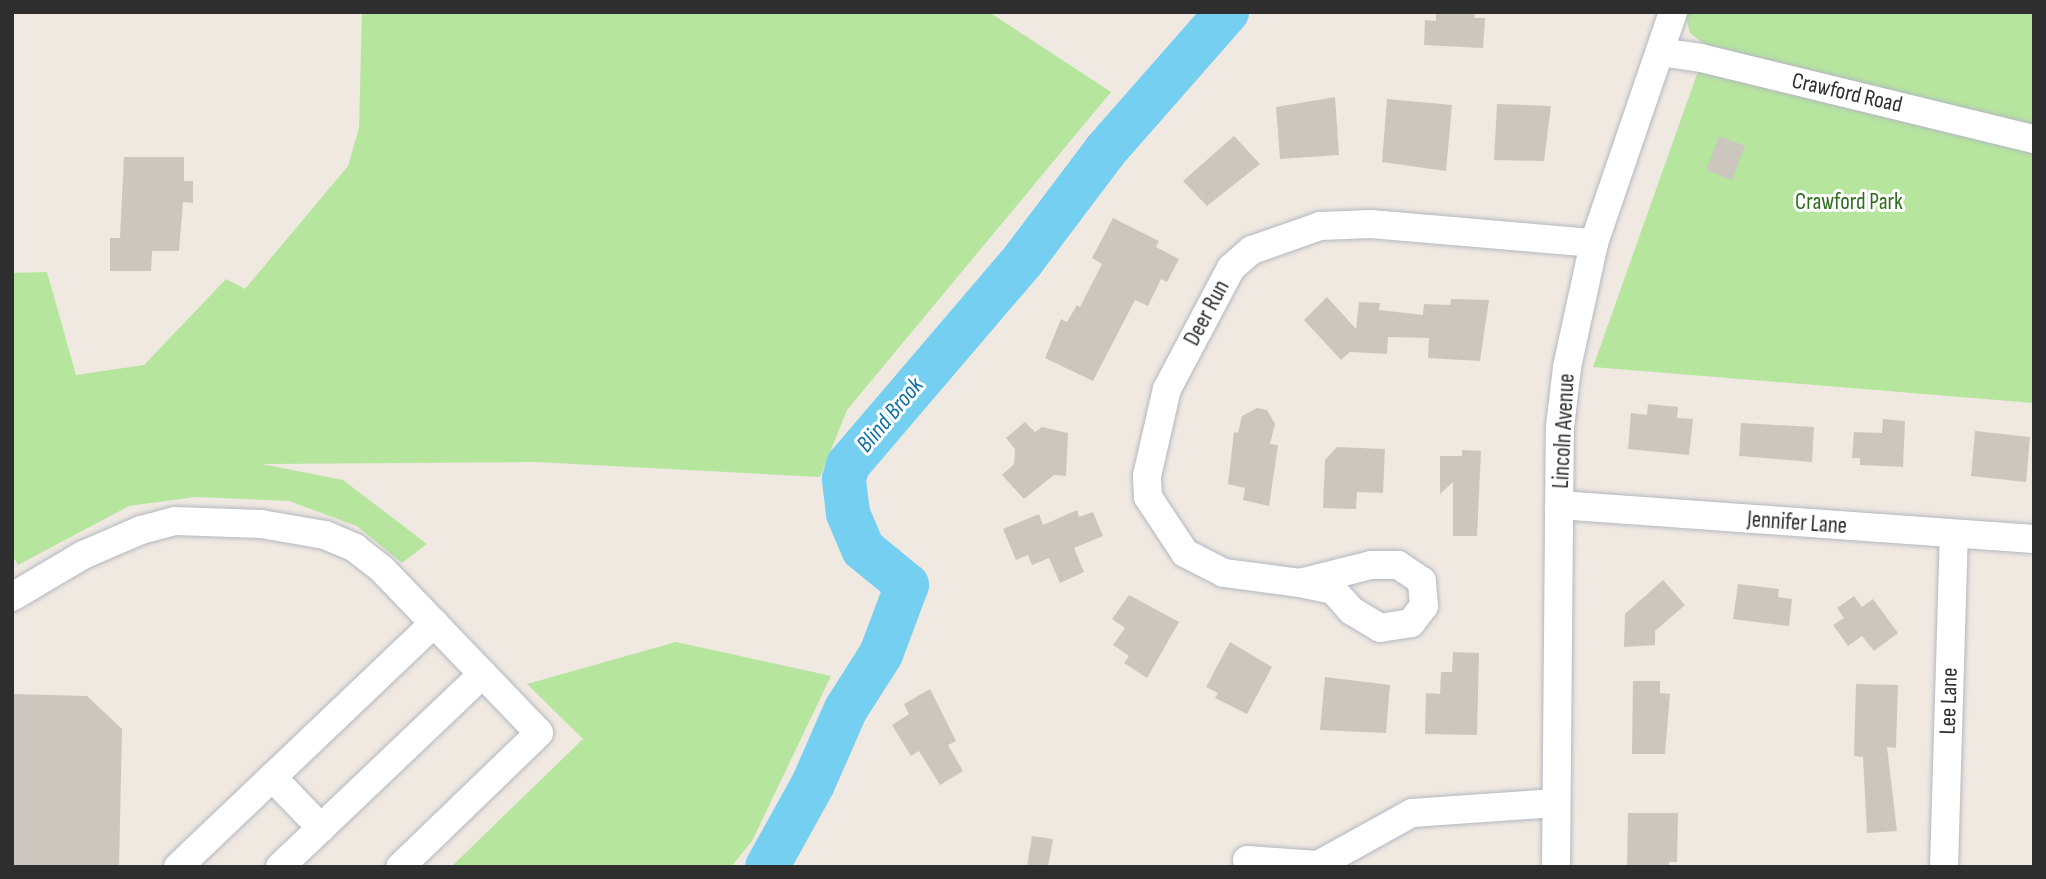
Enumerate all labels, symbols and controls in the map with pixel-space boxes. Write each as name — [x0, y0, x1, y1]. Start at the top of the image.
street label: Crawford Road — [1789, 67, 1905, 119]
park label: Crawford Park — [1795, 188, 1903, 216]
street label: Deer Run — [1178, 276, 1236, 350]
water label: Blind Brook — [850, 372, 930, 458]
street label: Lincoln Avenue — [1547, 373, 1581, 489]
street label: Jennifer Lane — [1746, 506, 1848, 540]
street label: Lee Lane — [1934, 667, 1964, 735]

